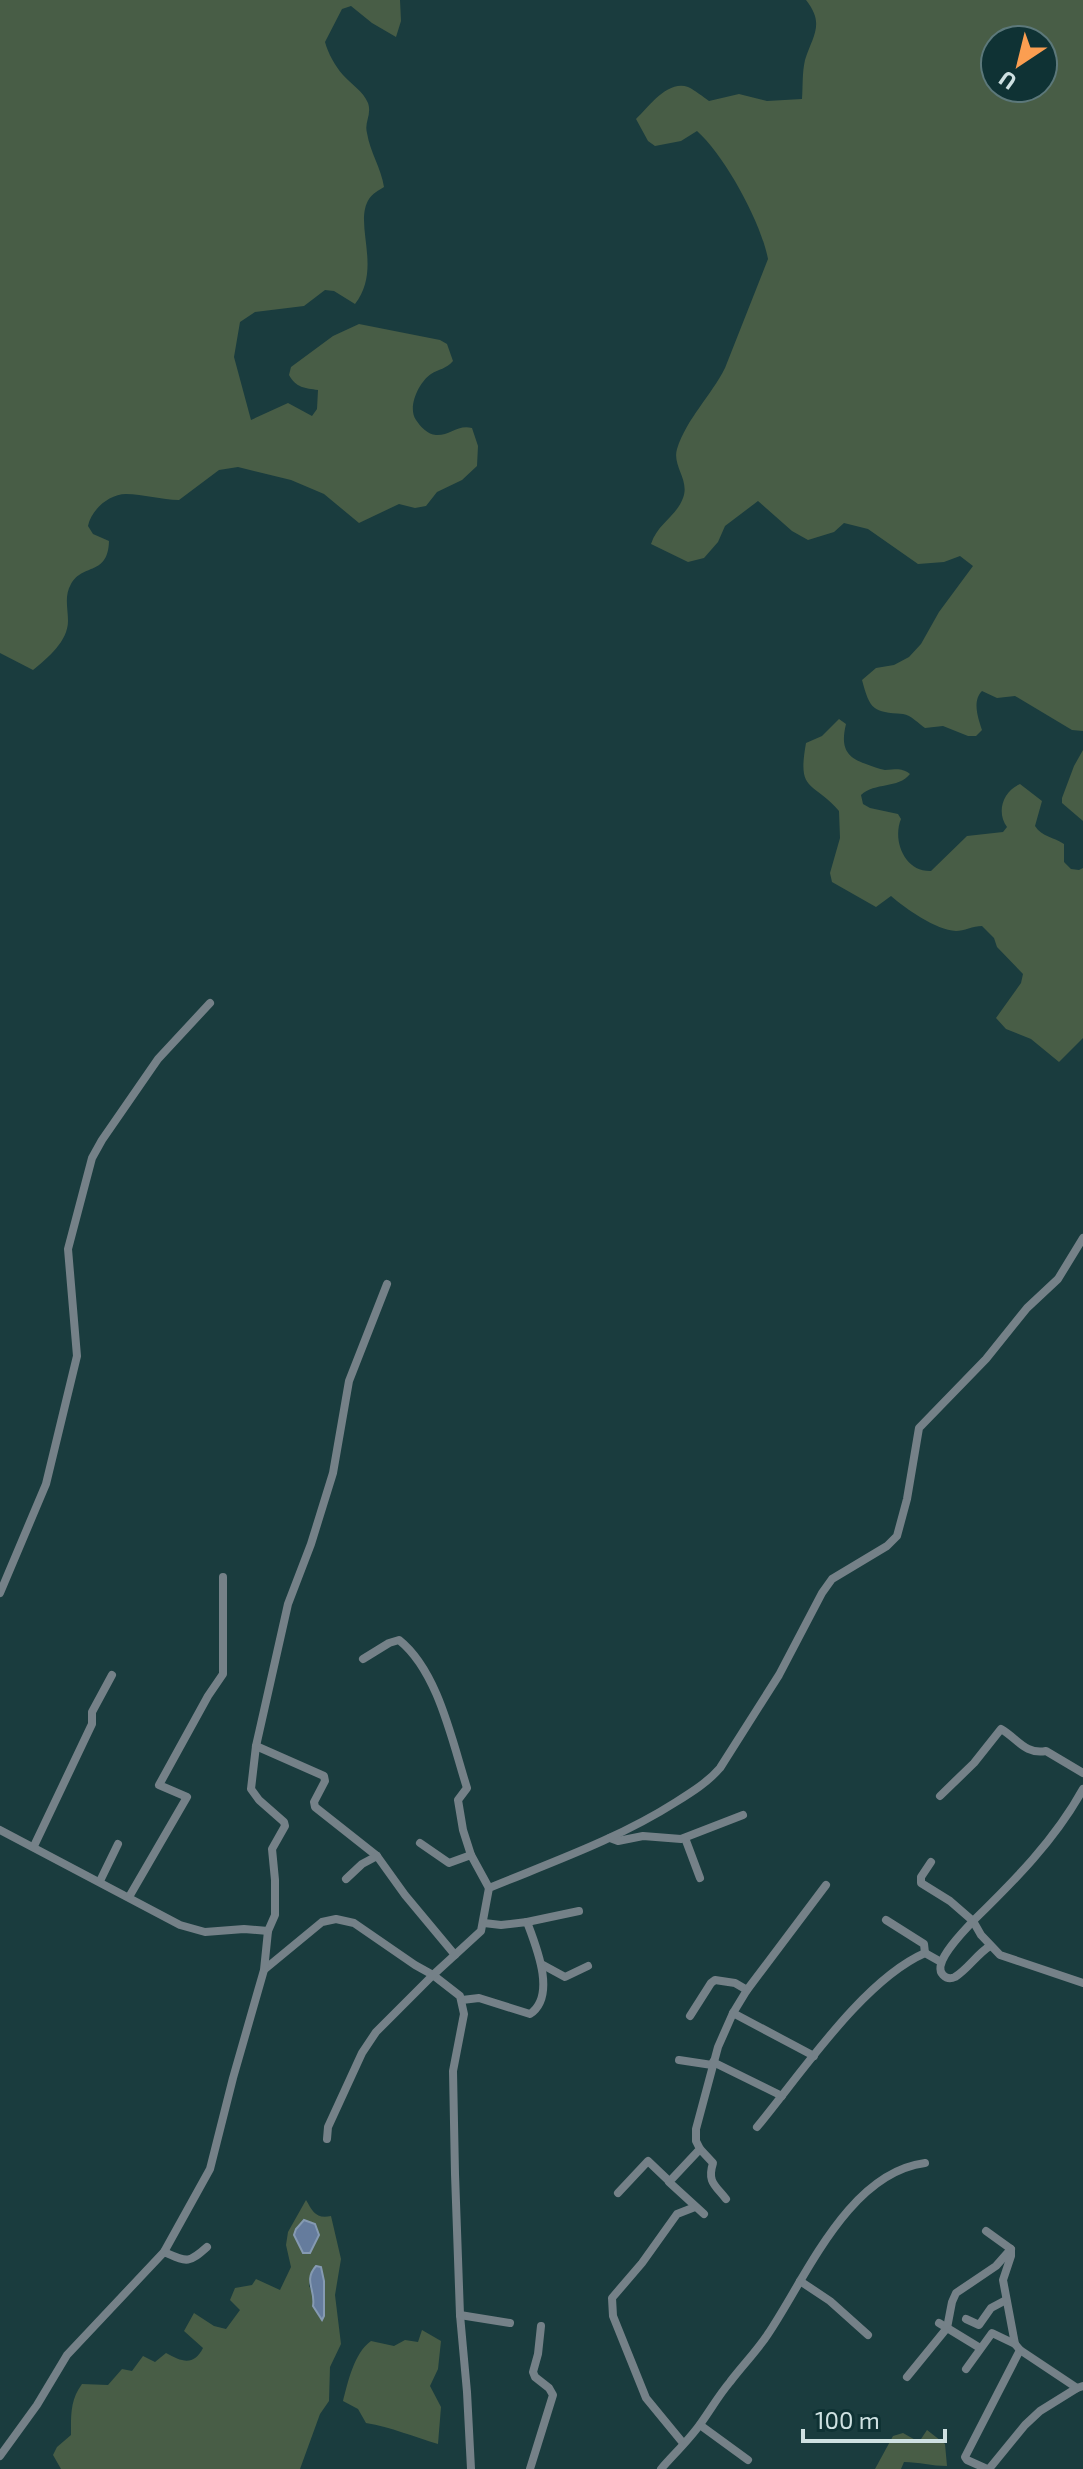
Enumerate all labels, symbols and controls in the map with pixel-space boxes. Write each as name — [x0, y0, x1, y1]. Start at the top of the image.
north arrow — [979, 24, 1059, 104]
text: U — [993, 66, 1021, 96]
scale bar — [803, 2393, 945, 2443]
text: 100 m — [815, 2405, 880, 2434]

